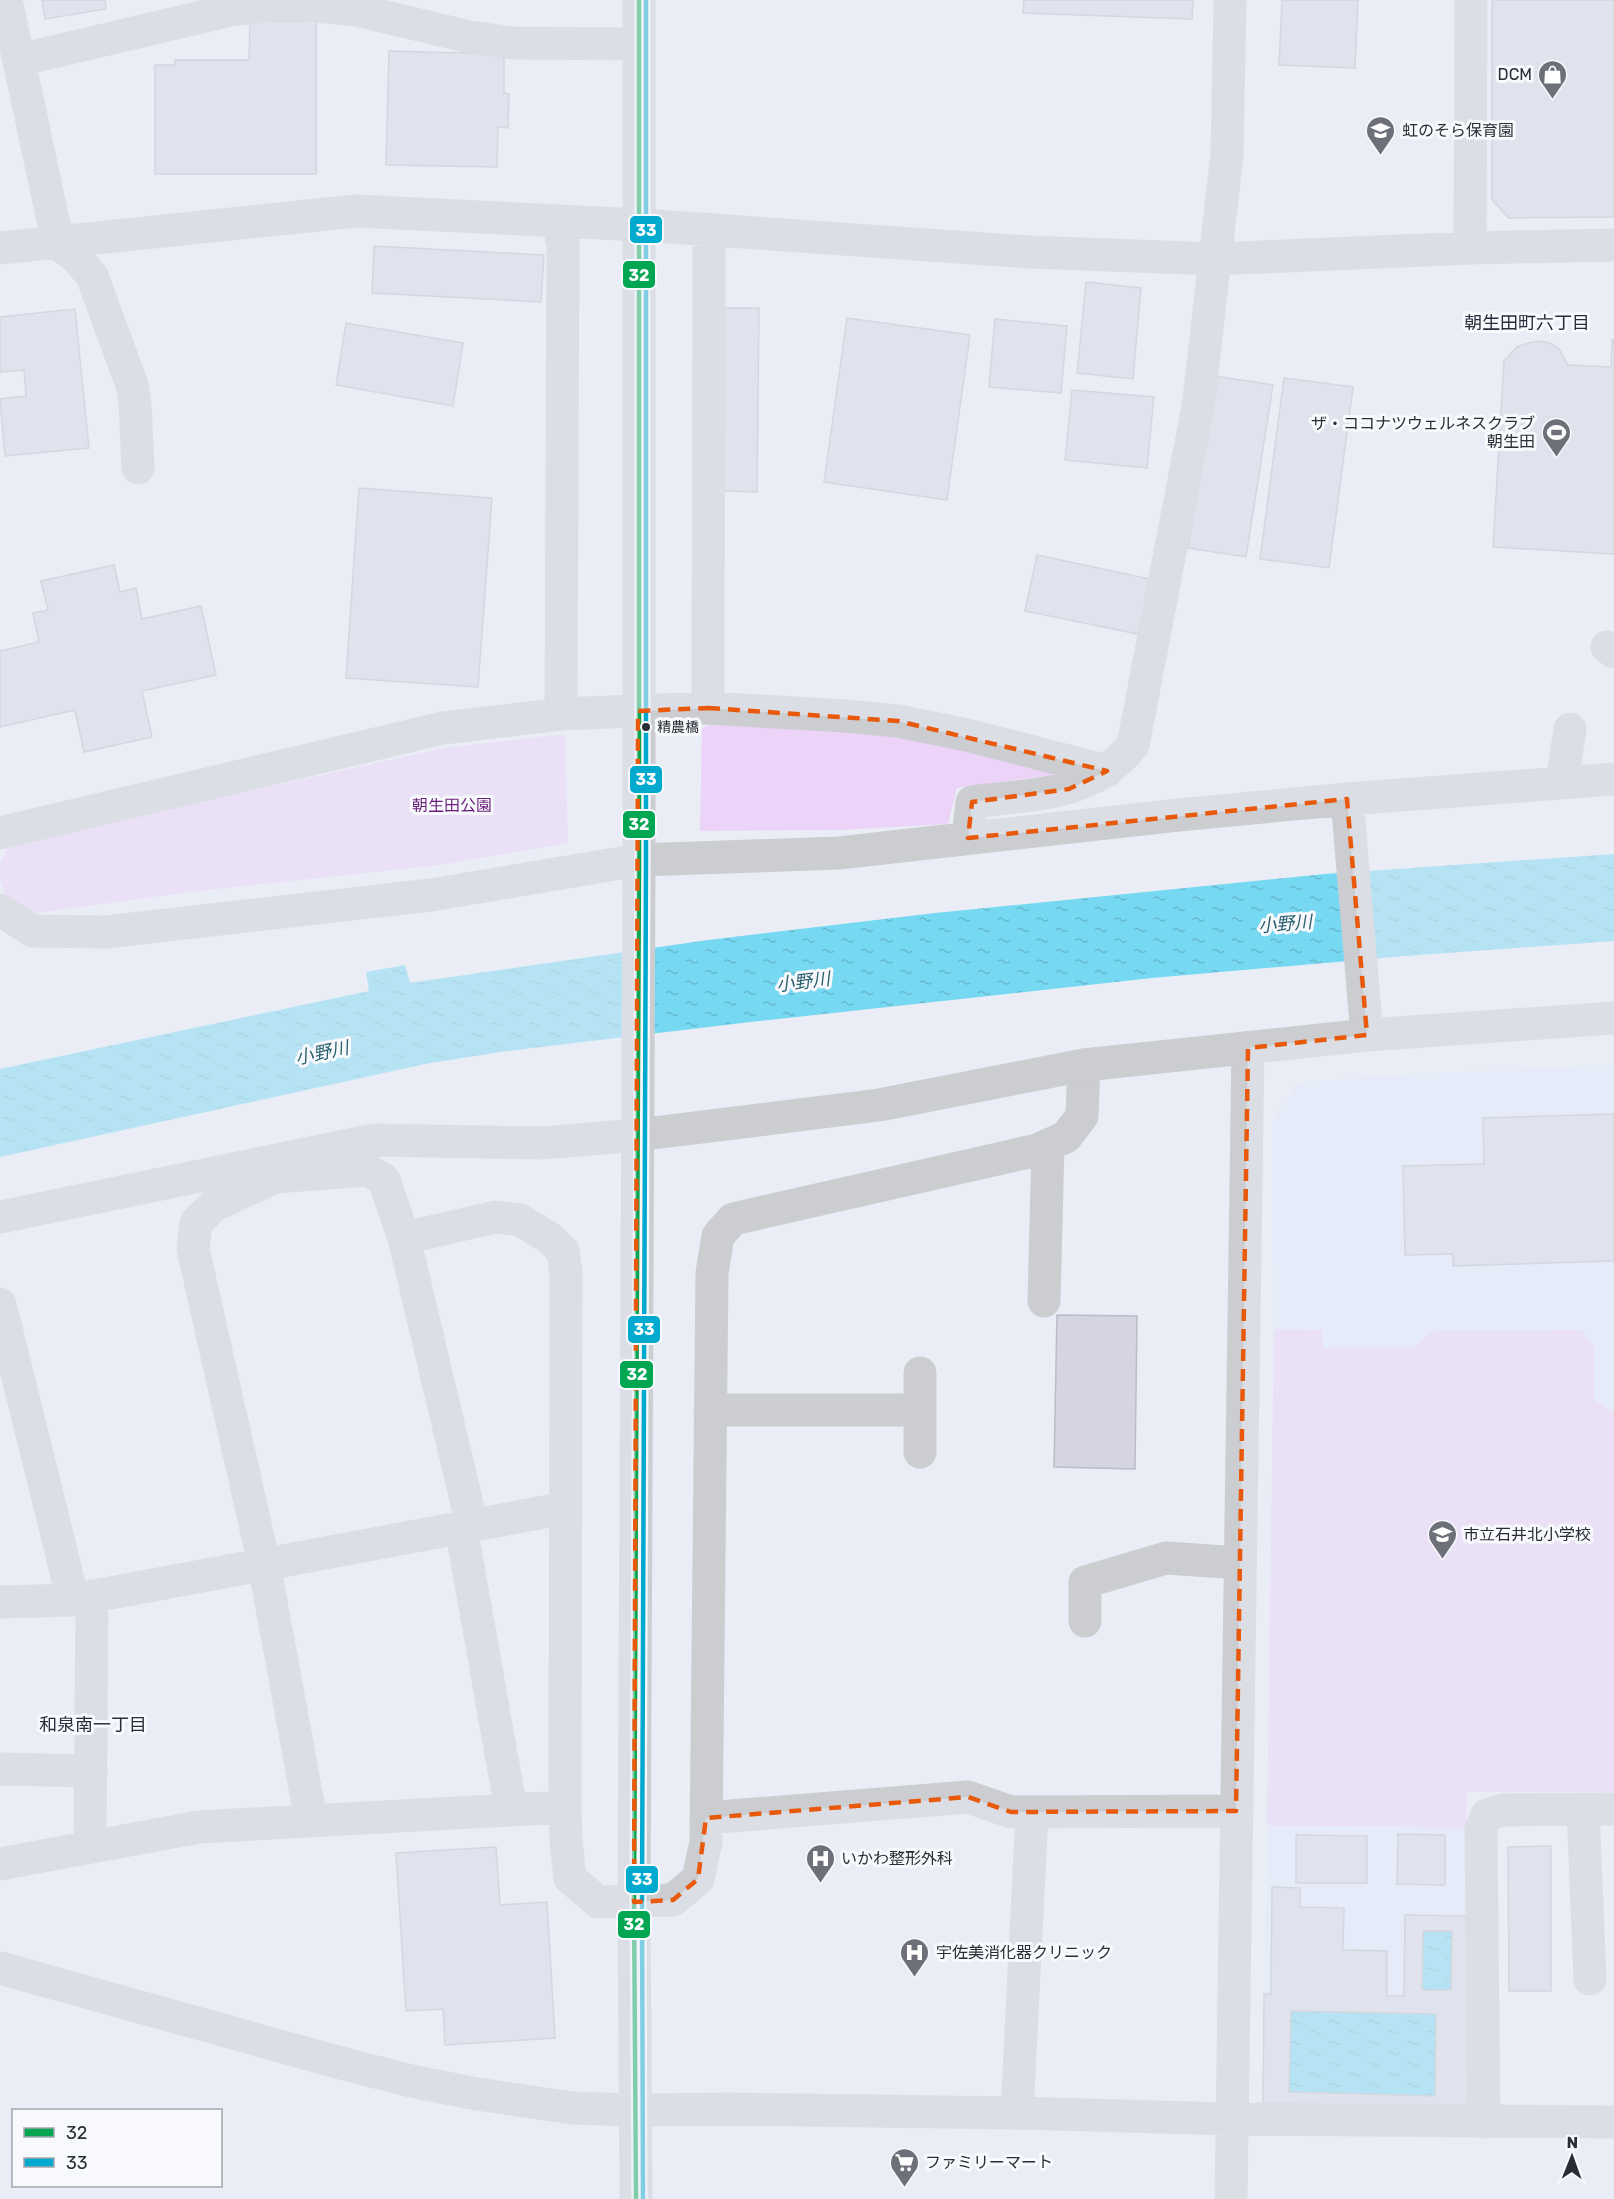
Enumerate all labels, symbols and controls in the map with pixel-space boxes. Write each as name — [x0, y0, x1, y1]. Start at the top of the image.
shop icon: DCM — [1537, 58, 1569, 100]
place label: DCM — [1498, 65, 1532, 84]
school or university icon: 虹のそら保育園 — [1365, 114, 1397, 156]
place label: 虹のそら保育園 — [1402, 121, 1514, 140]
line badge: 33 — [629, 215, 663, 244]
text: 33 — [635, 221, 657, 240]
line badge: 32 — [622, 260, 656, 289]
text: 32 — [629, 266, 649, 285]
district label: 朝生田町六丁目 — [1464, 312, 1590, 334]
place label: ザ・ココナツウェルネスクラブ 朝生田 — [1311, 414, 1535, 451]
sports icon: ザ・ココナツウェルネスクラブ 朝生田 — [1540, 416, 1572, 458]
place label: 精農橋 — [657, 719, 699, 736]
marker: 精農橋 — [640, 721, 652, 733]
line badge: 33 — [629, 765, 663, 794]
text: 33 — [635, 770, 657, 789]
park label: 朝生田公園 — [412, 796, 492, 815]
line badge: 32 — [622, 810, 656, 839]
text: 32 — [629, 815, 649, 834]
water label: 小野川 — [1257, 911, 1315, 937]
water label: 小野川 — [775, 968, 833, 996]
water label: 小野川 — [293, 1036, 353, 1069]
line badge: 33 — [627, 1315, 661, 1344]
text: 33 — [633, 1320, 655, 1339]
line badge: 32 — [619, 1360, 654, 1389]
text: 32 — [627, 1365, 647, 1384]
school or university icon: 市立石井北小学校 — [1426, 1518, 1458, 1560]
place label: 市立石井北小学校 — [1463, 1525, 1591, 1544]
district label: 和泉南一丁目 — [39, 1714, 147, 1736]
hospital icon: いかわ整形外科 — [804, 1842, 836, 1884]
place label: いかわ整形外科 — [841, 1849, 953, 1868]
line badge: 33 — [625, 1865, 659, 1894]
text: 33 — [631, 1870, 653, 1889]
line badge: 32 — [617, 1910, 651, 1939]
text: 32 — [624, 1915, 644, 1934]
hospital icon: 宇佐美消化器クリニック — [899, 1936, 931, 1978]
place label: 宇佐美消化器クリニック — [936, 1943, 1112, 1962]
legend — [12, 2109, 222, 2187]
text: 32 — [66, 2122, 87, 2144]
north arrow — [1542, 2127, 1602, 2187]
text: N — [1566, 2133, 1578, 2152]
supermarket icon: ファミリーマート — [888, 2146, 920, 2188]
text: 33 — [66, 2152, 88, 2174]
place label: ファミリーマート — [925, 2153, 1053, 2172]

